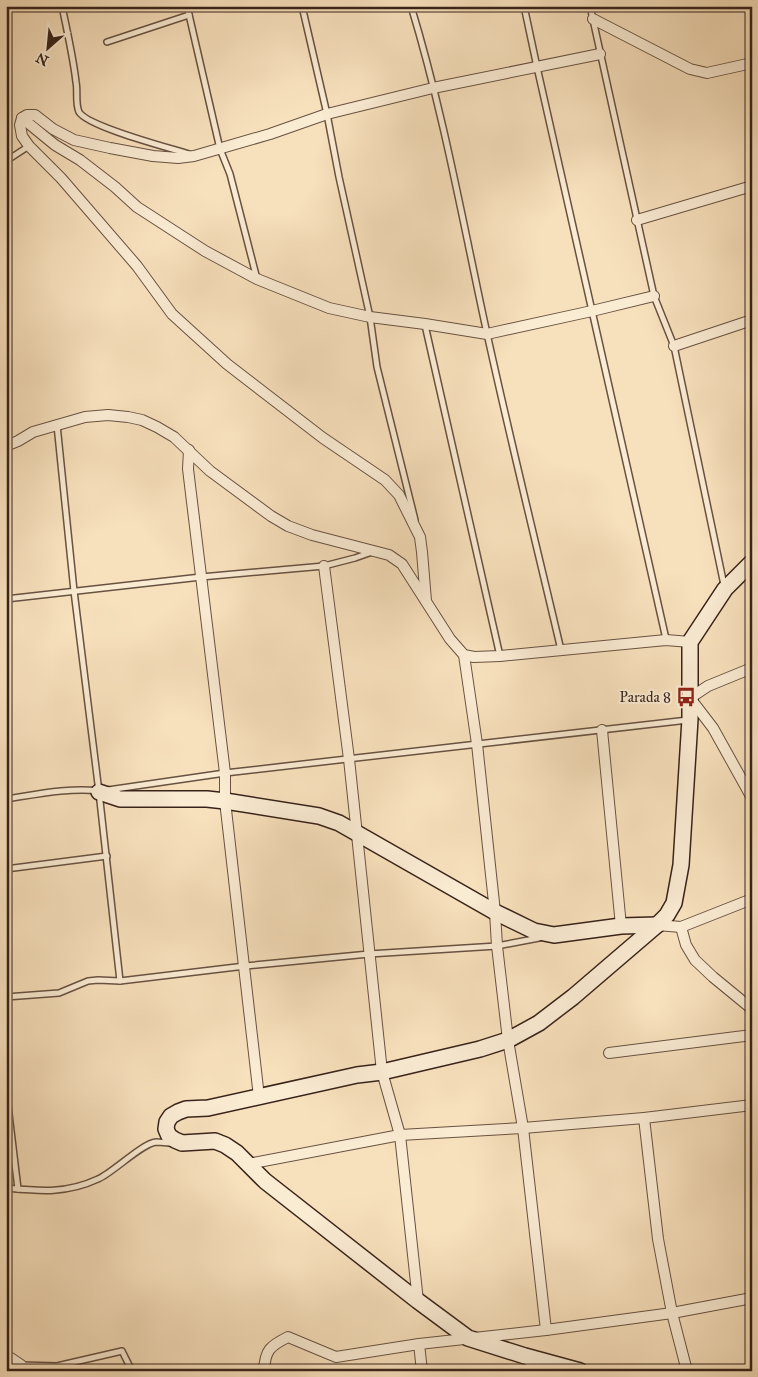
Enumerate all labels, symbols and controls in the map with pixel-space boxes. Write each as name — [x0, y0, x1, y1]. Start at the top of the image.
north arrow — [22, 22, 72, 72]
text: N — [33, 49, 51, 69]
bus stop icon: Parada 8 — [675, 686, 697, 708]
place label: Parada 8 — [619, 688, 671, 706]

